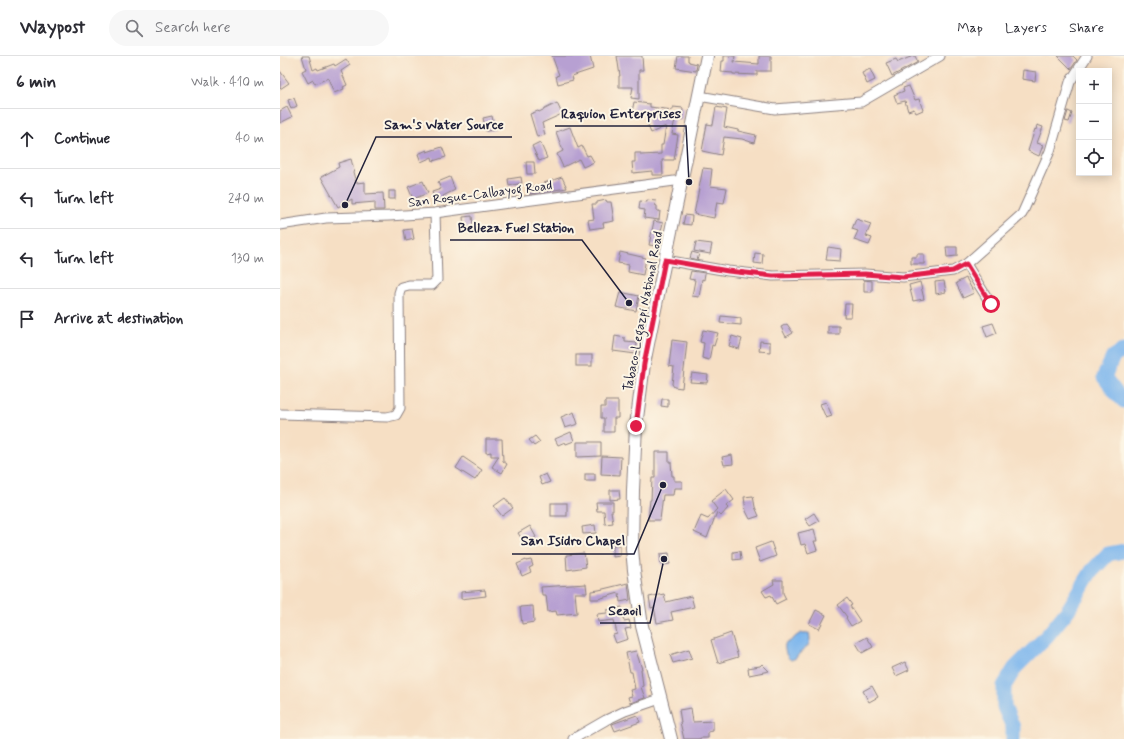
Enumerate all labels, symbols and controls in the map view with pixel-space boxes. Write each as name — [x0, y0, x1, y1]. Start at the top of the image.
search box — [109, 10, 389, 46]
text: Waypost — [20, 15, 85, 40]
icon: search — [123, 17, 145, 39]
text: Search here — [155, 18, 231, 38]
text: Map — [957, 19, 983, 37]
text: Layers — [1005, 19, 1047, 37]
text: Share — [1069, 19, 1104, 37]
map controls — [1076, 68, 1112, 176]
button: + — [1076, 68, 1112, 104]
text: 6 min — [16, 71, 56, 93]
text: Walk · 410 m — [191, 74, 264, 91]
callout: Raquion Enterprises — [555, 100, 686, 126]
button: − — [1076, 104, 1112, 140]
text: Raquion Enterprises — [561, 105, 682, 123]
callout: Sam's Water Source — [376, 111, 512, 137]
text: Sam's Water Source — [384, 116, 504, 134]
icon: ahead — [16, 128, 38, 150]
text: Continue — [54, 129, 110, 149]
text: 40 m — [235, 130, 264, 147]
button: locate — [1076, 140, 1112, 176]
street label: San Roque-Calbayog Road — [407, 177, 553, 214]
icon: left — [16, 188, 38, 210]
text: Turn left — [54, 189, 114, 209]
text: 240 m — [228, 190, 264, 207]
callout: Belleza Fuel Station — [450, 214, 582, 240]
text: Belleza Fuel Station — [458, 219, 574, 237]
street label: Tabaco-Legazpi National Road — [620, 230, 669, 393]
icon: left — [16, 248, 38, 270]
text: Turn left — [54, 249, 114, 269]
text: 130 m — [231, 250, 264, 267]
route start — [982, 295, 1000, 313]
icon: arrive — [16, 308, 38, 330]
text: Arrive at destination — [54, 309, 183, 329]
route end — [627, 417, 645, 435]
callout: San Isidro Chapel — [512, 528, 634, 554]
text: San Isidro Chapel — [521, 532, 625, 550]
callout: Seaoil — [600, 597, 650, 623]
text: Seaoil — [608, 602, 642, 620]

